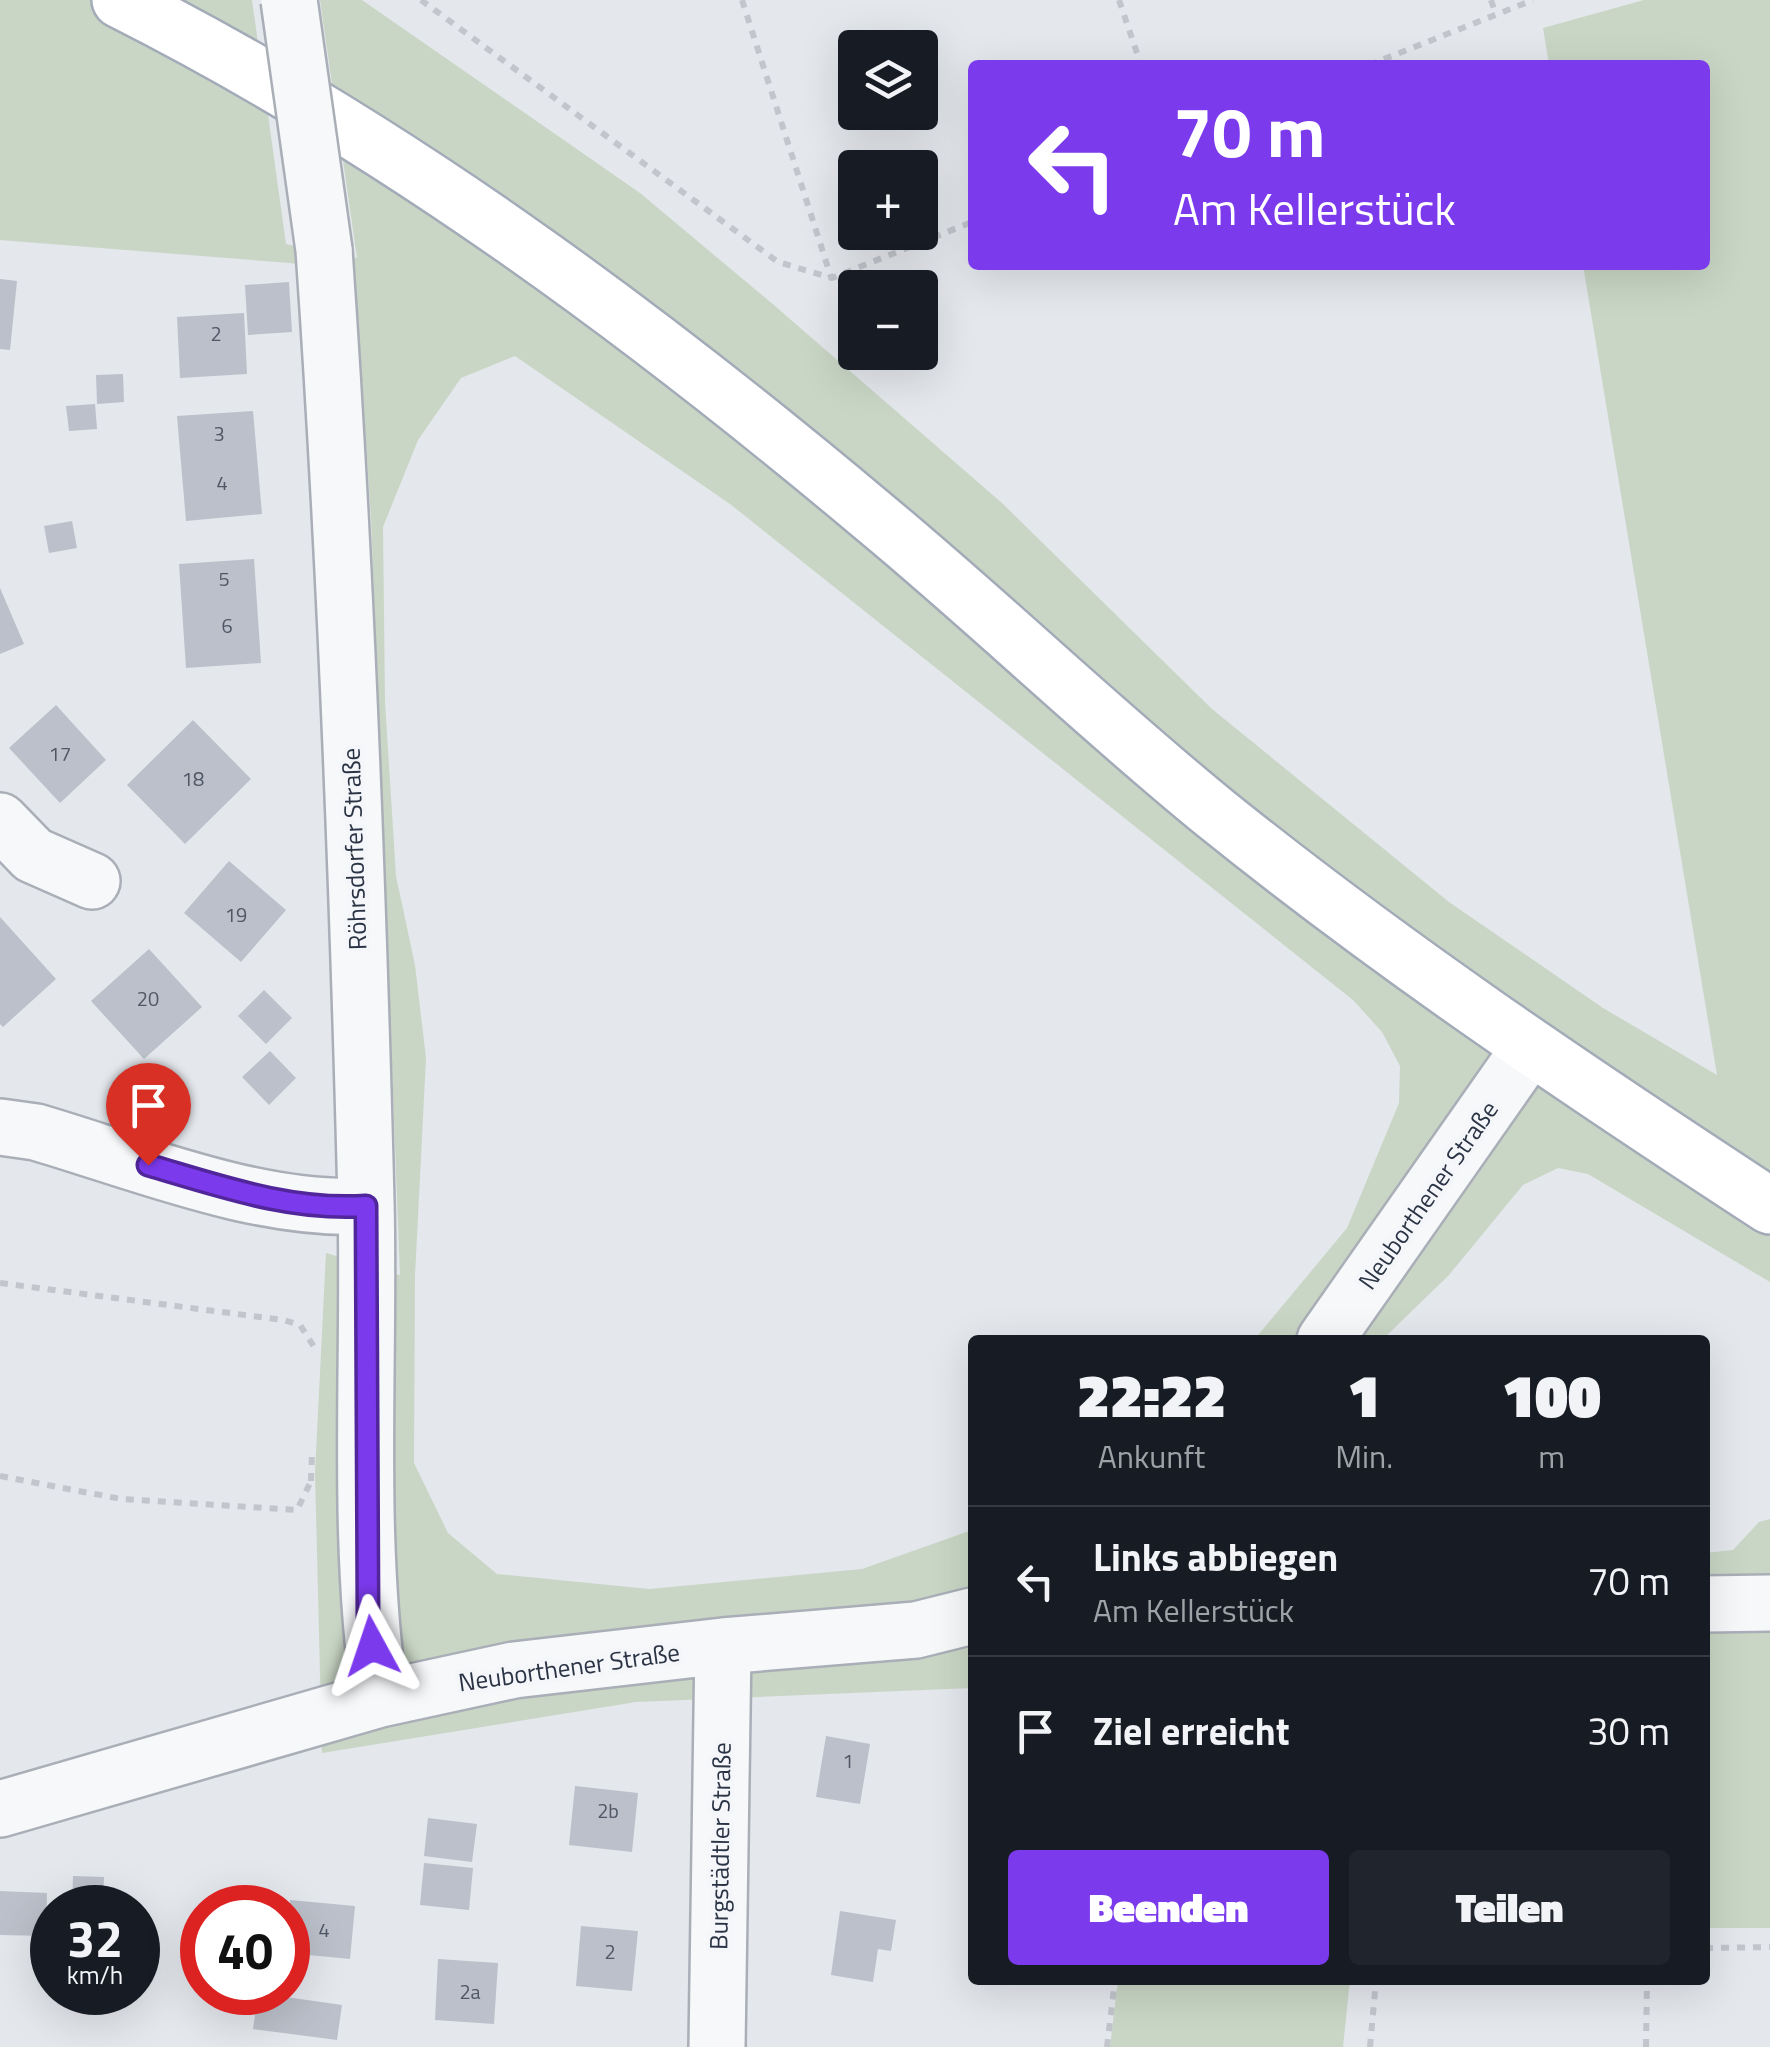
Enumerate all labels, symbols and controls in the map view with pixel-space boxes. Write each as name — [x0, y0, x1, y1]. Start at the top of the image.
map controls — [838, 30, 938, 370]
button: layers — [838, 30, 938, 130]
text: 70 m — [1173, 78, 1326, 184]
icon: left — [1008, 100, 1138, 230]
button: + — [838, 150, 938, 250]
text: Am Kellerstück — [1173, 174, 1456, 242]
button: − — [838, 270, 938, 370]
house number: 2 — [210, 318, 222, 349]
house number: 3 — [213, 418, 225, 449]
house number: 4 — [216, 467, 228, 498]
house number: 5 — [218, 563, 230, 594]
house number: 6 — [221, 610, 233, 641]
house number: 17 — [49, 738, 71, 769]
street label: Röhrsdorfer Straße — [331, 747, 377, 951]
house number: 18 — [182, 763, 204, 794]
house number: 19 — [225, 899, 247, 930]
house number: 20 — [137, 983, 159, 1014]
pin — [106, 1063, 191, 1166]
icon: arrive — [121, 1078, 176, 1133]
street label: Neuborthener Straße — [1348, 1093, 1508, 1297]
text: 22:22 — [1077, 1349, 1226, 1440]
text: 1 — [1348, 1349, 1381, 1440]
text: 100 — [1502, 1349, 1601, 1440]
text: Ankunft — [1098, 1432, 1205, 1480]
text: Min. — [1335, 1432, 1393, 1480]
text: m — [1538, 1432, 1565, 1480]
text: Links abbiegen — [1093, 1528, 1338, 1586]
text: 70 m — [1587, 1552, 1670, 1610]
icon: left — [1008, 1554, 1063, 1609]
text: Am Kellerstück — [1093, 1586, 1294, 1634]
position arrow — [320, 1594, 424, 1698]
street label: Neuborthener Straße — [456, 1633, 682, 1701]
text: Ziel erreicht — [1093, 1702, 1290, 1760]
text: 30 m — [1587, 1702, 1670, 1760]
icon: arrive — [1008, 1704, 1063, 1759]
street label: Burgstädtler Straße — [699, 1742, 741, 1950]
house number: 1 — [842, 1745, 854, 1776]
house number: 2b — [597, 1795, 619, 1826]
button: Beenden — [1008, 1850, 1329, 1965]
button: Teilen — [1349, 1850, 1670, 1965]
speed limit sign: 40 — [180, 1885, 310, 2015]
text: 32 — [67, 1900, 123, 1976]
house number: 4 — [318, 1914, 330, 1945]
house number: 2 — [604, 1936, 616, 1967]
text: km/h — [67, 1956, 123, 1994]
house number: 2a — [459, 1976, 481, 2007]

